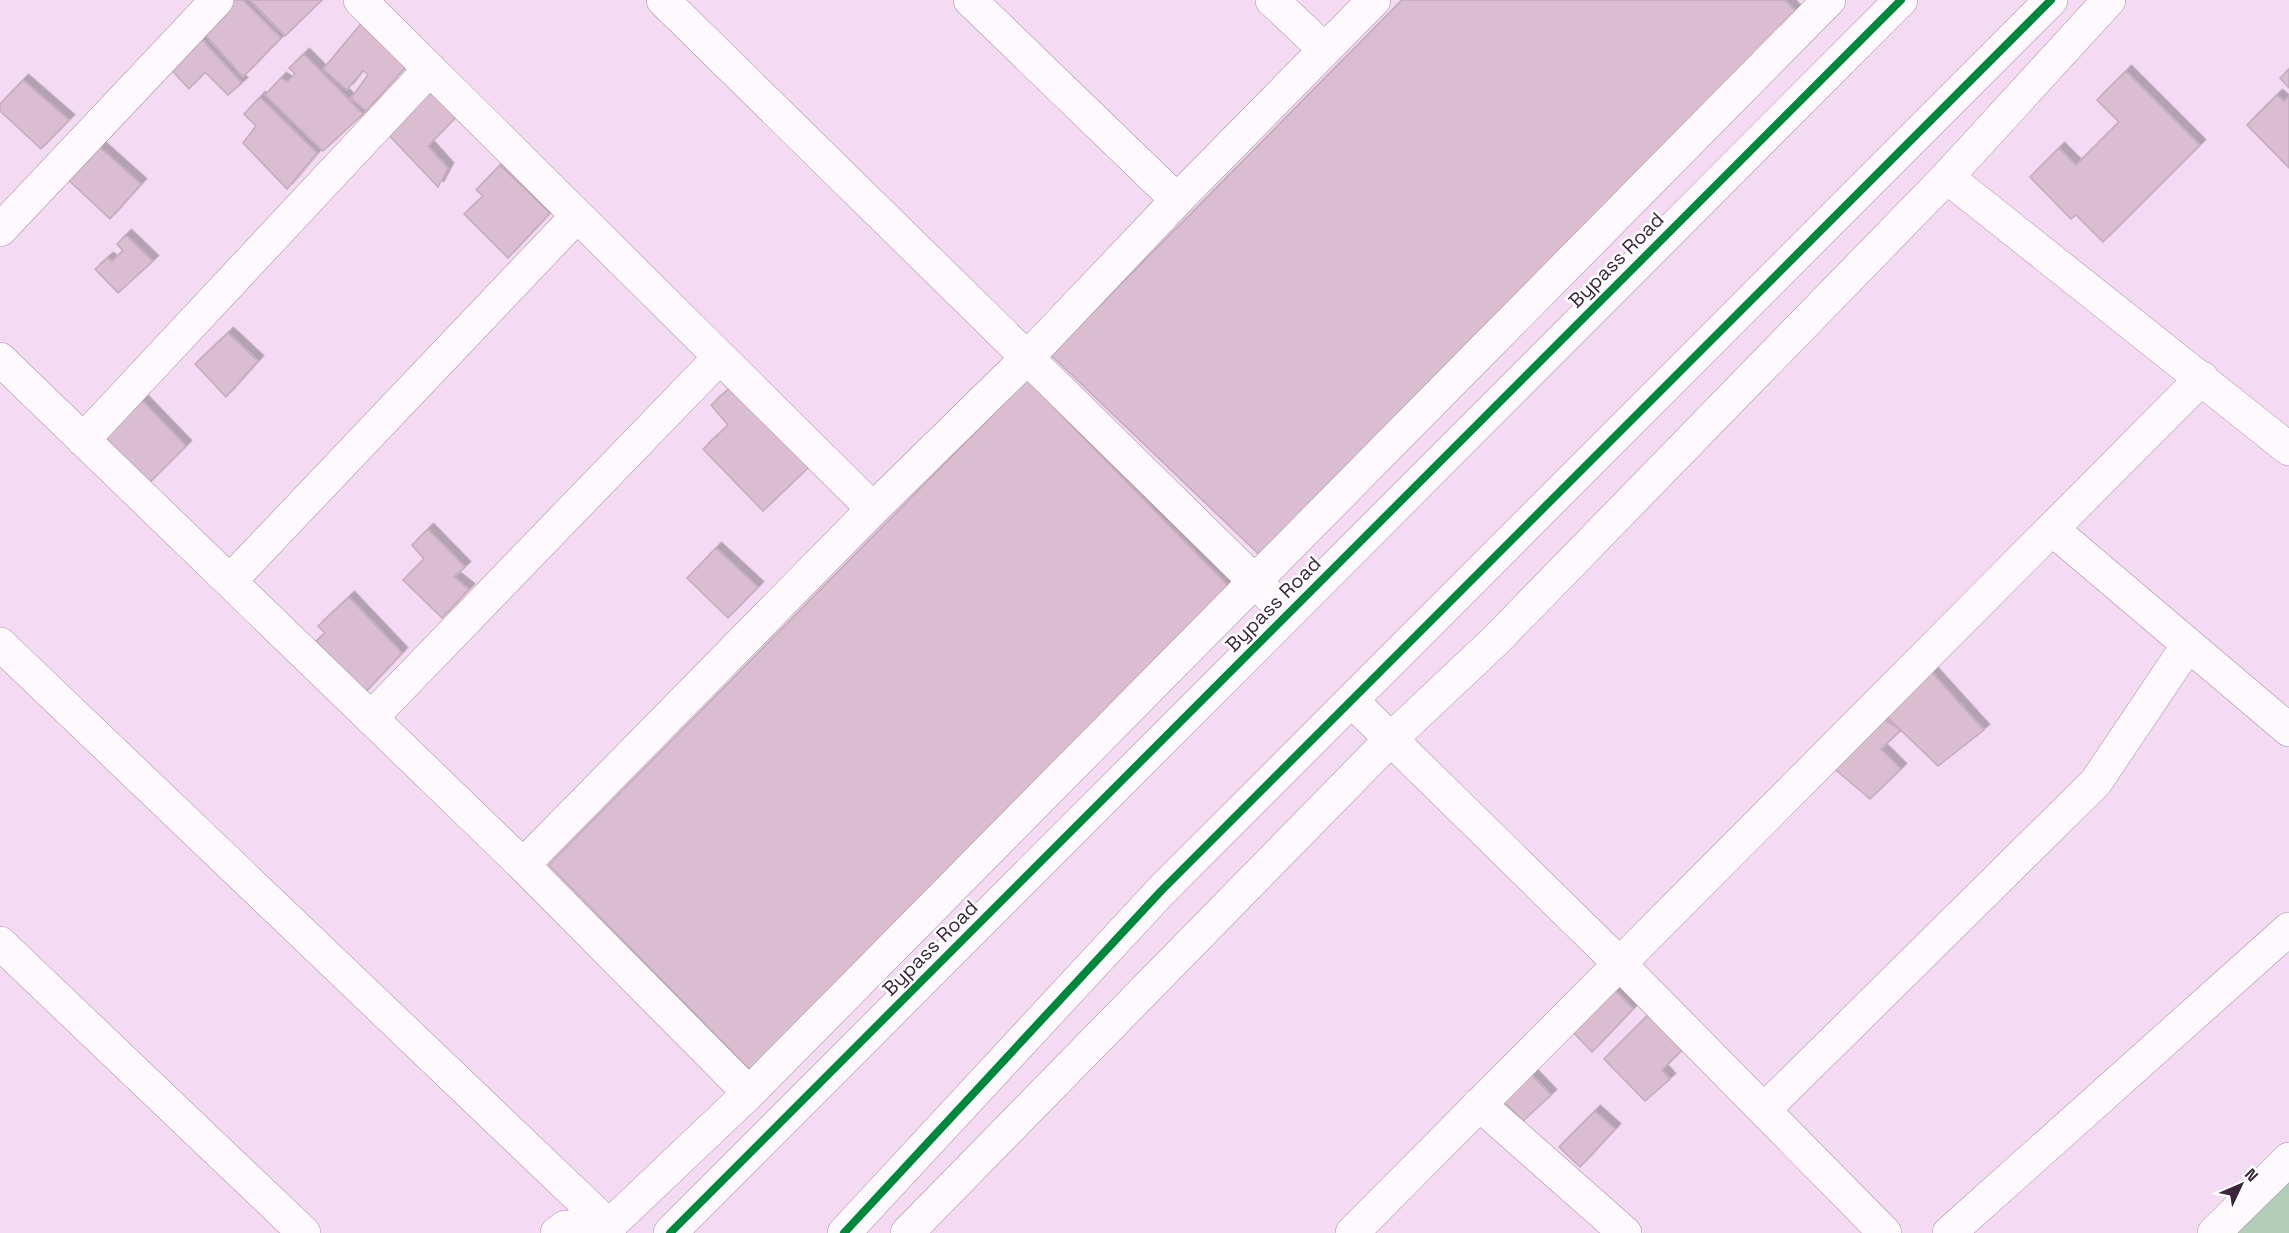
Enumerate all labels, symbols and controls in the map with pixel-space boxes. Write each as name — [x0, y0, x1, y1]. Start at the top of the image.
street label: Bypass Road — [1563, 207, 1669, 313]
street label: Bypass Road — [1220, 551, 1326, 657]
street label: Bypass Road — [877, 895, 983, 1001]
north arrow — [2211, 1155, 2271, 1215]
text: N — [2240, 1164, 2263, 1186]

